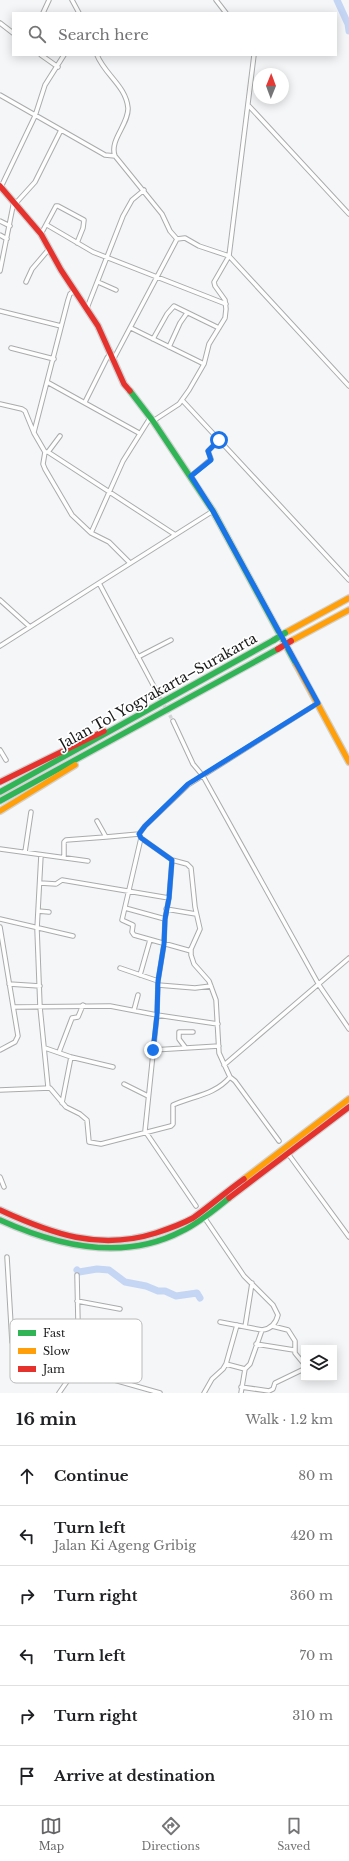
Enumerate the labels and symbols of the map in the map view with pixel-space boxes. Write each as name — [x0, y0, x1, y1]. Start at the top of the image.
north arrow — [253, 68, 289, 104]
route start — [210, 431, 228, 449]
street label: Jalan Tol Yogyakarta–Surakarta — [54, 629, 260, 754]
route end — [144, 1041, 162, 1059]
legend — [10, 1319, 142, 1383]
text: Fast — [43, 1326, 66, 1340]
text: Slow — [43, 1344, 71, 1358]
text: Jam — [41, 1362, 65, 1376]

